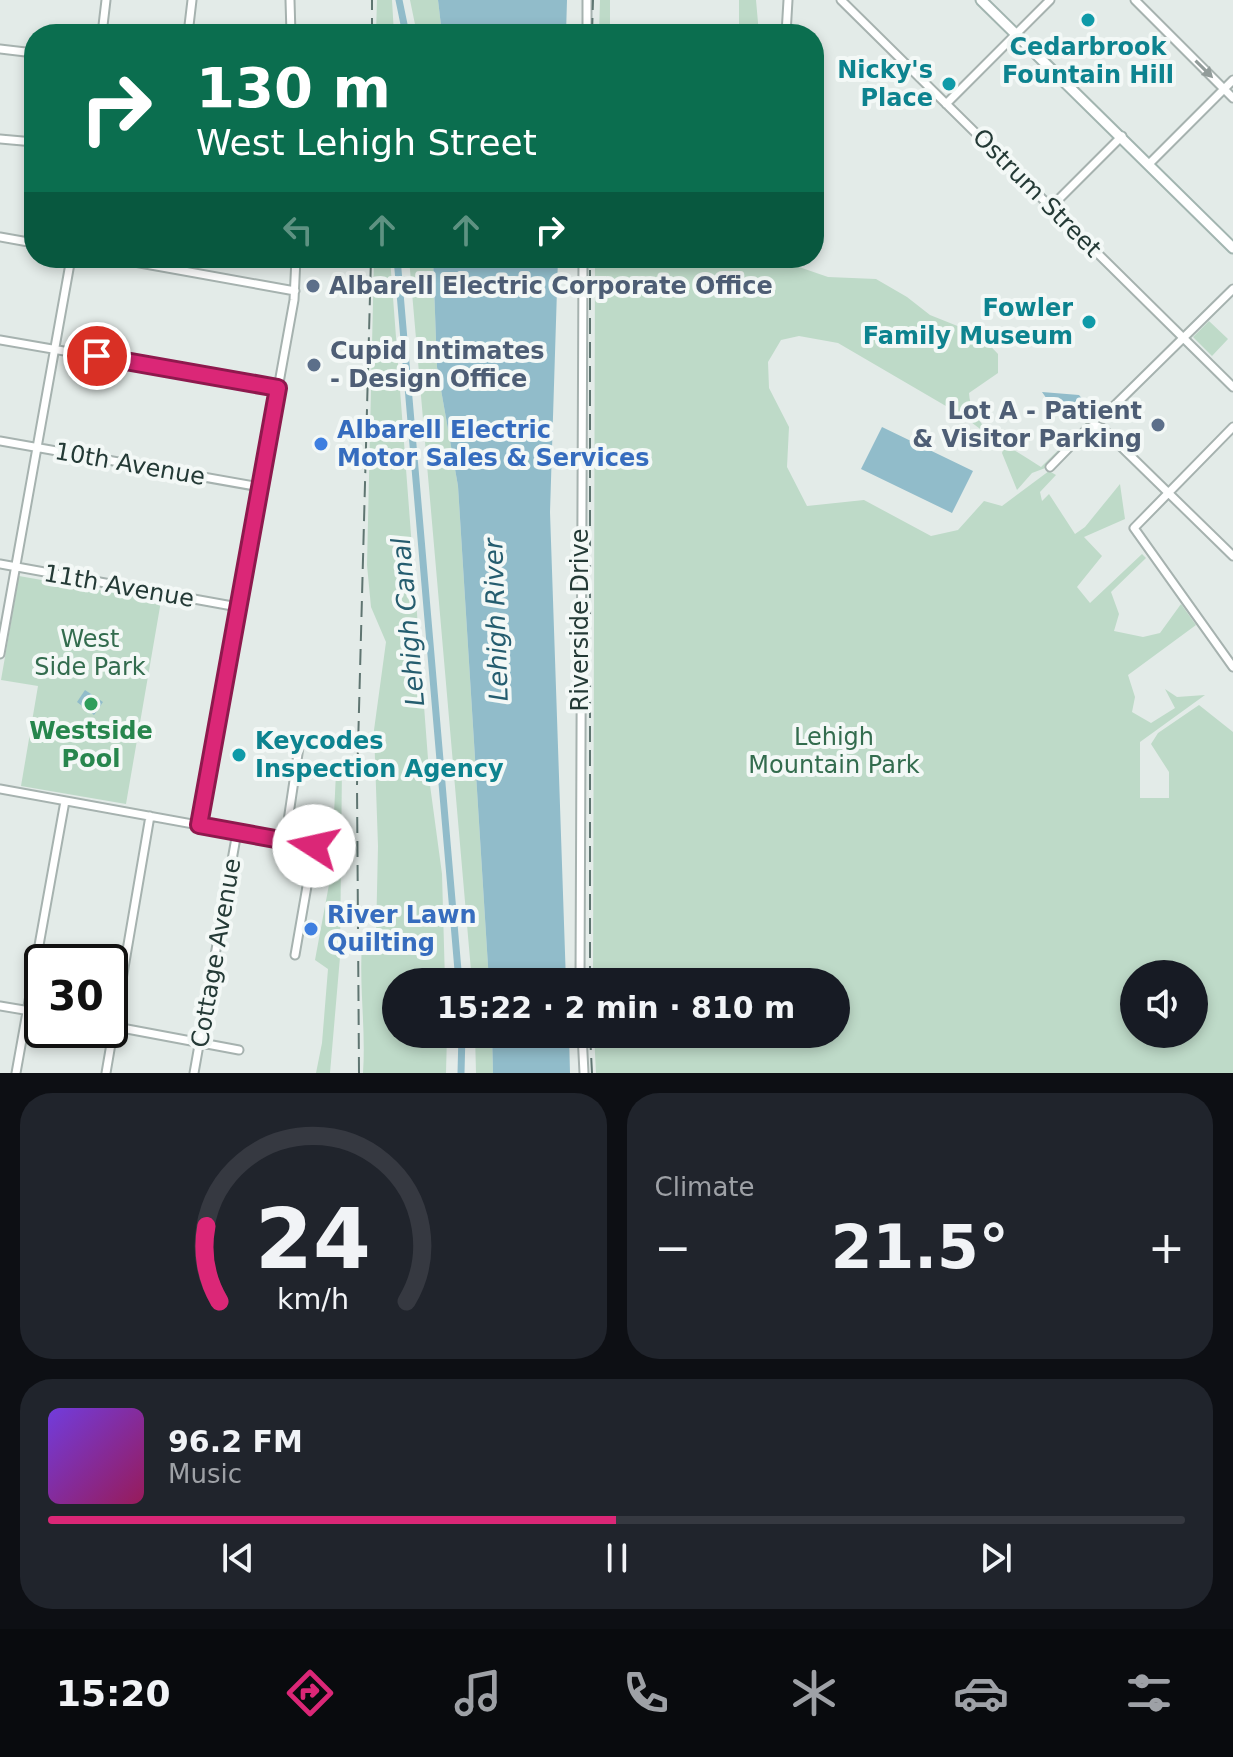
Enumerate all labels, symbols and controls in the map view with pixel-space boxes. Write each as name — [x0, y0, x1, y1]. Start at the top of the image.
marker: Cedarbrook Fountain Hill — [1079, 11, 1097, 29]
place label: Cedarbrook Fountain Hill — [1002, 33, 1174, 89]
text: 130 m — [196, 55, 391, 120]
icon: right — [64, 56, 168, 160]
place label: Nicky's Place — [837, 56, 933, 112]
one-way arrow — [1194, 59, 1213, 77]
marker: Nicky's Place — [940, 75, 958, 93]
text: West Lehigh Street — [196, 122, 537, 163]
street label: Ostrum Street — [967, 123, 1107, 263]
icon: left — [276, 208, 320, 252]
icon: ahead — [360, 208, 404, 252]
icon: ahead — [444, 208, 488, 252]
icon: right — [528, 208, 572, 252]
place label: Albarell Electric Corporate Office — [329, 272, 773, 300]
marker: Albarell Electric Corporate Office — [304, 277, 322, 295]
place label: Fowler Family Museum — [863, 294, 1073, 350]
marker: Fowler Family Museum — [1080, 313, 1098, 331]
pin — [63, 322, 131, 390]
icon: arrive — [75, 334, 119, 378]
place label: Cupid Intimates - Design Office — [330, 337, 545, 393]
marker: Cupid Intimates - Design Office — [305, 356, 323, 374]
place label: Lot A - Patient & Visitor Parking — [912, 397, 1142, 453]
place label: Albarell Electric Motor Sales & Services — [337, 416, 650, 472]
marker: Lot A - Patient & Visitor Parking — [1149, 416, 1167, 434]
marker: Albarell Electric Motor Sales & Services — [312, 435, 330, 453]
street label: 10th Avenue — [53, 437, 207, 491]
street label: Riverside Drive — [566, 529, 594, 711]
water label: Lehigh Canal — [386, 536, 430, 708]
water label: Lehigh River — [478, 536, 514, 702]
street label: 11th Avenue — [42, 559, 196, 613]
park label: West Side Park — [34, 625, 146, 681]
marker: Westside Pool — [82, 695, 100, 713]
place label: Westside Pool — [29, 717, 153, 773]
park label: Lehigh Mountain Park — [748, 723, 920, 779]
place label: Keycodes Inspection Agency — [255, 727, 504, 783]
marker: Keycodes Inspection Agency — [230, 746, 248, 764]
position arrow — [272, 804, 356, 888]
street label: Cottage Avenue — [186, 856, 246, 1050]
place label: River Lawn Quilting — [327, 901, 477, 957]
marker: River Lawn Quilting — [302, 920, 320, 938]
speed limit sign: 30 — [24, 944, 128, 1048]
map controls — [1120, 960, 1208, 1048]
button: sound — [1120, 960, 1208, 1048]
text: 15:22 · 2 min · 810 m — [437, 990, 795, 1025]
text: Climate — [655, 1172, 755, 1202]
text: 24 — [255, 1191, 371, 1288]
text: 21.5° — [831, 1212, 1009, 1282]
text: − — [655, 1222, 691, 1273]
text: + — [1148, 1222, 1185, 1273]
text: km/h — [277, 1282, 349, 1316]
text: 96.2 FM — [168, 1424, 303, 1459]
text: Music — [168, 1459, 242, 1489]
icon: previous — [216, 1536, 260, 1580]
icon: pause — [595, 1536, 639, 1580]
icon: next — [974, 1536, 1018, 1580]
icon: directions — [282, 1665, 338, 1721]
icon: music — [450, 1665, 506, 1721]
icon: phone — [618, 1665, 674, 1721]
icon: climate — [786, 1665, 842, 1721]
icon: car — [953, 1665, 1009, 1721]
icon: filters — [1121, 1665, 1177, 1721]
text: 15:20 — [56, 1673, 170, 1714]

